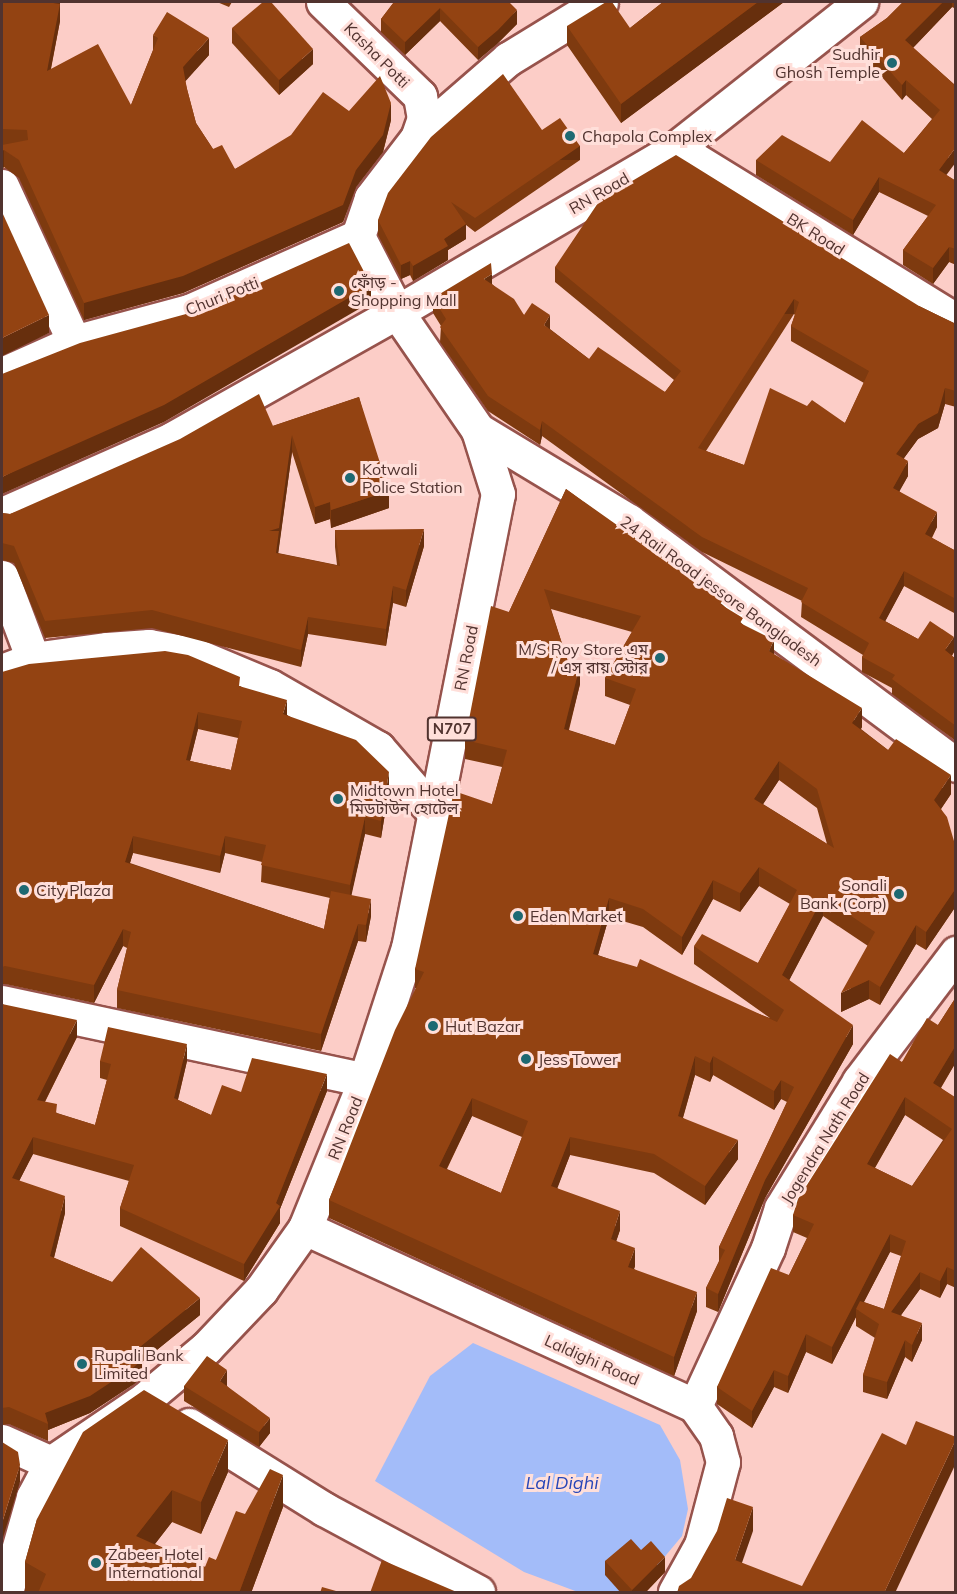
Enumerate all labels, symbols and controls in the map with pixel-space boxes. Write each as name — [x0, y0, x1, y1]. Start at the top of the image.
street label: Kasha Potti — [340, 18, 414, 92]
place label: Sudhir Ghosh Temple — [775, 44, 880, 82]
marker: Sudhir Ghosh Temple — [885, 56, 899, 70]
place label: Chapola Complex — [582, 126, 712, 146]
marker: Chapola Complex — [563, 129, 577, 143]
street label: RN Road — [565, 168, 633, 218]
street label: BK Road — [784, 209, 848, 259]
place label: ফোঁড় - Shopping Mall — [351, 272, 457, 310]
street label: Churi Potti — [183, 273, 261, 319]
marker: ফোঁড় - Shopping Mall — [332, 284, 346, 298]
place label: Kotwali Police Station — [362, 459, 463, 497]
marker: Kotwali Police Station — [343, 471, 357, 485]
street label: 24 Rail Road jessore Bangladesh — [617, 512, 825, 670]
street label: RN Road — [450, 624, 482, 692]
place label: M/S Roy Store এম / এস রায় স্টোর — [518, 639, 648, 677]
marker: M/S Roy Store এম / এস রায় স্টোর — [653, 651, 667, 665]
road number: N707 — [426, 717, 478, 741]
place label: Midtown Hotel মিডটাউন হোটেল — [350, 780, 458, 818]
marker: Midtown Hotel মিডটাউন হোটেল — [331, 792, 345, 806]
place label: Sonali Bank (Corp) — [800, 875, 887, 913]
place label: City Plaza — [36, 880, 111, 900]
marker: City Plaza — [17, 883, 31, 897]
marker: Sonali Bank (Corp) — [892, 887, 906, 901]
place label: Eden Market — [530, 906, 623, 926]
marker: Eden Market — [511, 909, 525, 923]
place label: Hut Bazar — [445, 1016, 520, 1036]
marker: Hut Bazar — [426, 1019, 440, 1033]
place label: Jess Tower — [538, 1049, 618, 1069]
marker: Jess Tower — [519, 1052, 533, 1066]
street label: Jogendra Nath Road — [777, 1069, 873, 1207]
street label: RN Road — [324, 1094, 366, 1162]
street label: Laldighi Road — [542, 1331, 642, 1389]
place label: Rupali Bank Limited — [94, 1345, 183, 1383]
marker: Rupali Bank Limited — [75, 1357, 89, 1371]
water label: Lal Dighi — [525, 1472, 599, 1494]
place label: Zabeer Hotel International — [108, 1544, 203, 1582]
marker: Zabeer Hotel International — [89, 1556, 103, 1570]

